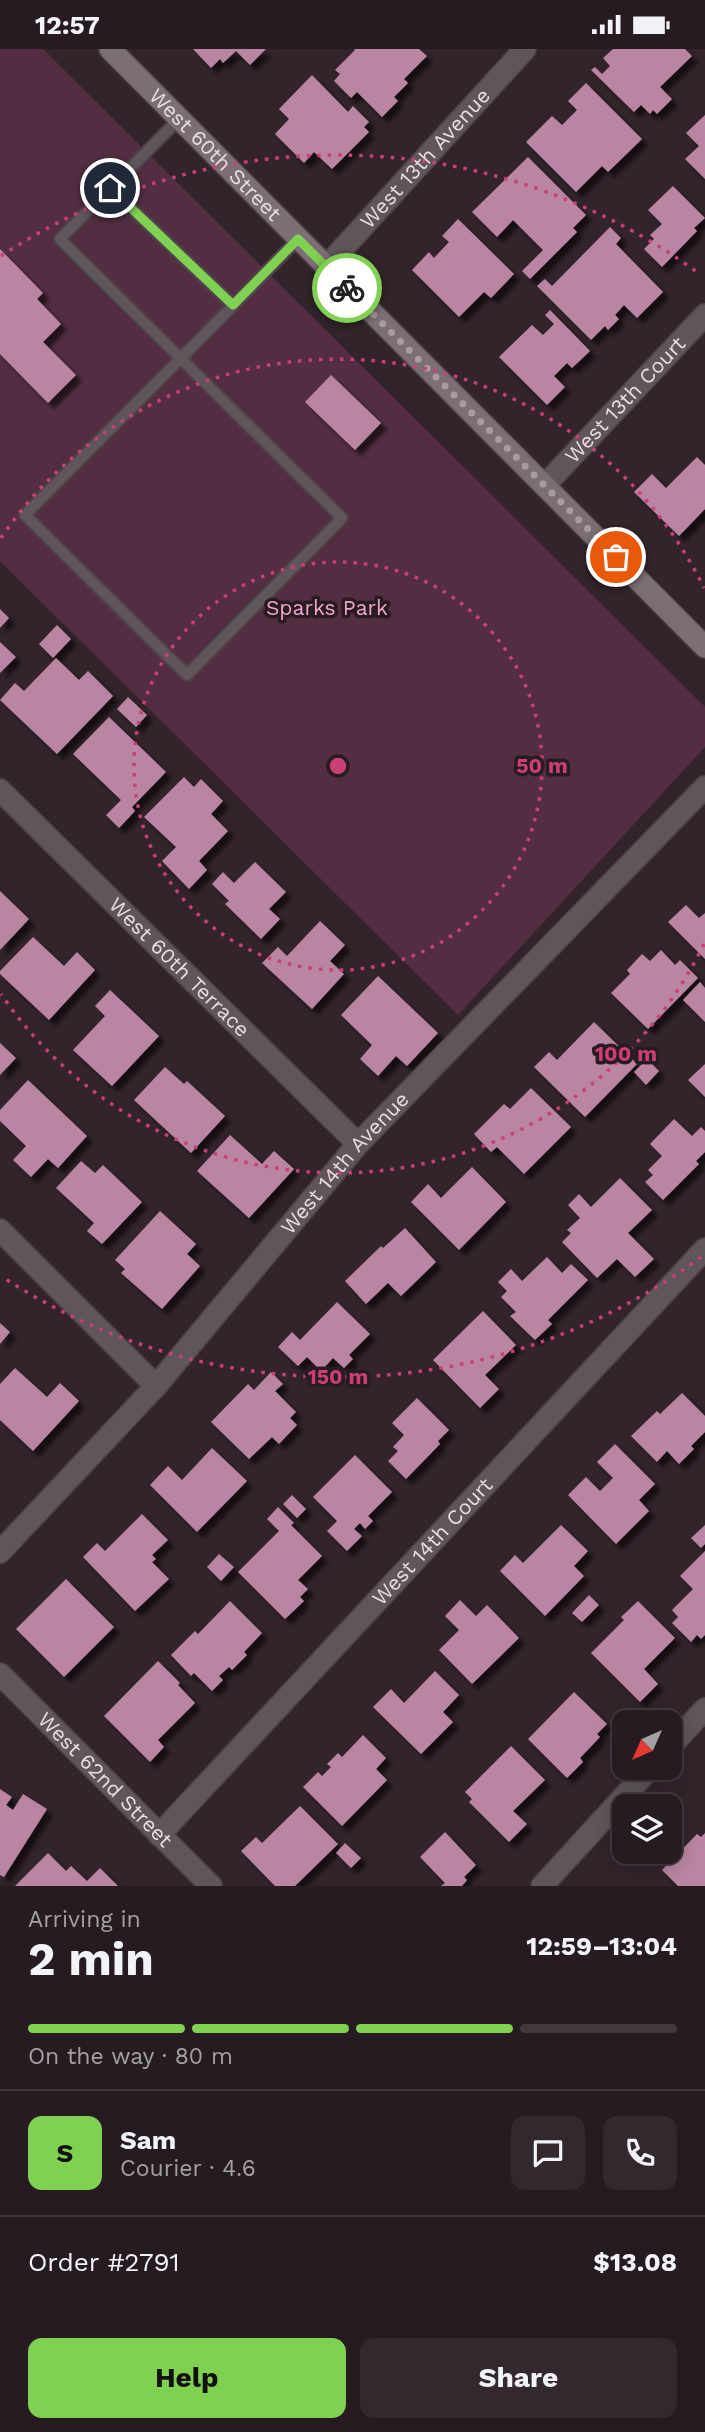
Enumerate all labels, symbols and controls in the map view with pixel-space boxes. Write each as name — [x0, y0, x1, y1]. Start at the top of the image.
text: 12:57 — [35, 10, 100, 40]
street label: West 60th Street — [144, 83, 287, 226]
street label: West 13th Avenue — [354, 83, 495, 233]
pin — [80, 158, 140, 218]
icon: home — [91, 169, 129, 207]
courier — [312, 253, 382, 323]
icon: bike — [328, 269, 366, 307]
street label: West 13th Court — [559, 331, 690, 468]
pin — [586, 527, 646, 587]
icon: bag — [597, 538, 635, 576]
park label: Sparks Park — [266, 595, 388, 620]
text: 50 m — [516, 753, 568, 778]
centre of rings — [326, 754, 350, 778]
street label: West 60th Terrace — [104, 892, 255, 1042]
text: 100 m — [595, 1041, 657, 1066]
street label: West 14th Avenue — [275, 1086, 414, 1239]
text: 150 m — [308, 1364, 368, 1389]
street label: West 14th Court — [367, 1472, 498, 1610]
street label: West 62nd Street — [33, 1707, 178, 1852]
north arrow — [612, 1710, 682, 1780]
map controls — [612, 1710, 682, 1864]
button: layers — [612, 1794, 682, 1864]
text: Arriving in — [28, 1906, 141, 1933]
text: 12:59–13:04 — [526, 1931, 677, 1961]
text: 2 min — [28, 1932, 154, 1986]
text: On the way · 80 m — [28, 2043, 233, 2070]
button: chat — [511, 2116, 585, 2190]
button: phone — [603, 2116, 677, 2190]
text: Sam — [120, 2125, 176, 2155]
text: S — [57, 2138, 73, 2168]
text: Courier · 4.6 — [120, 2155, 256, 2182]
text: Order #2791 — [28, 2247, 180, 2277]
text: $13.08 — [593, 2247, 677, 2277]
button: Help — [28, 2338, 346, 2418]
button: Share — [360, 2338, 677, 2418]

